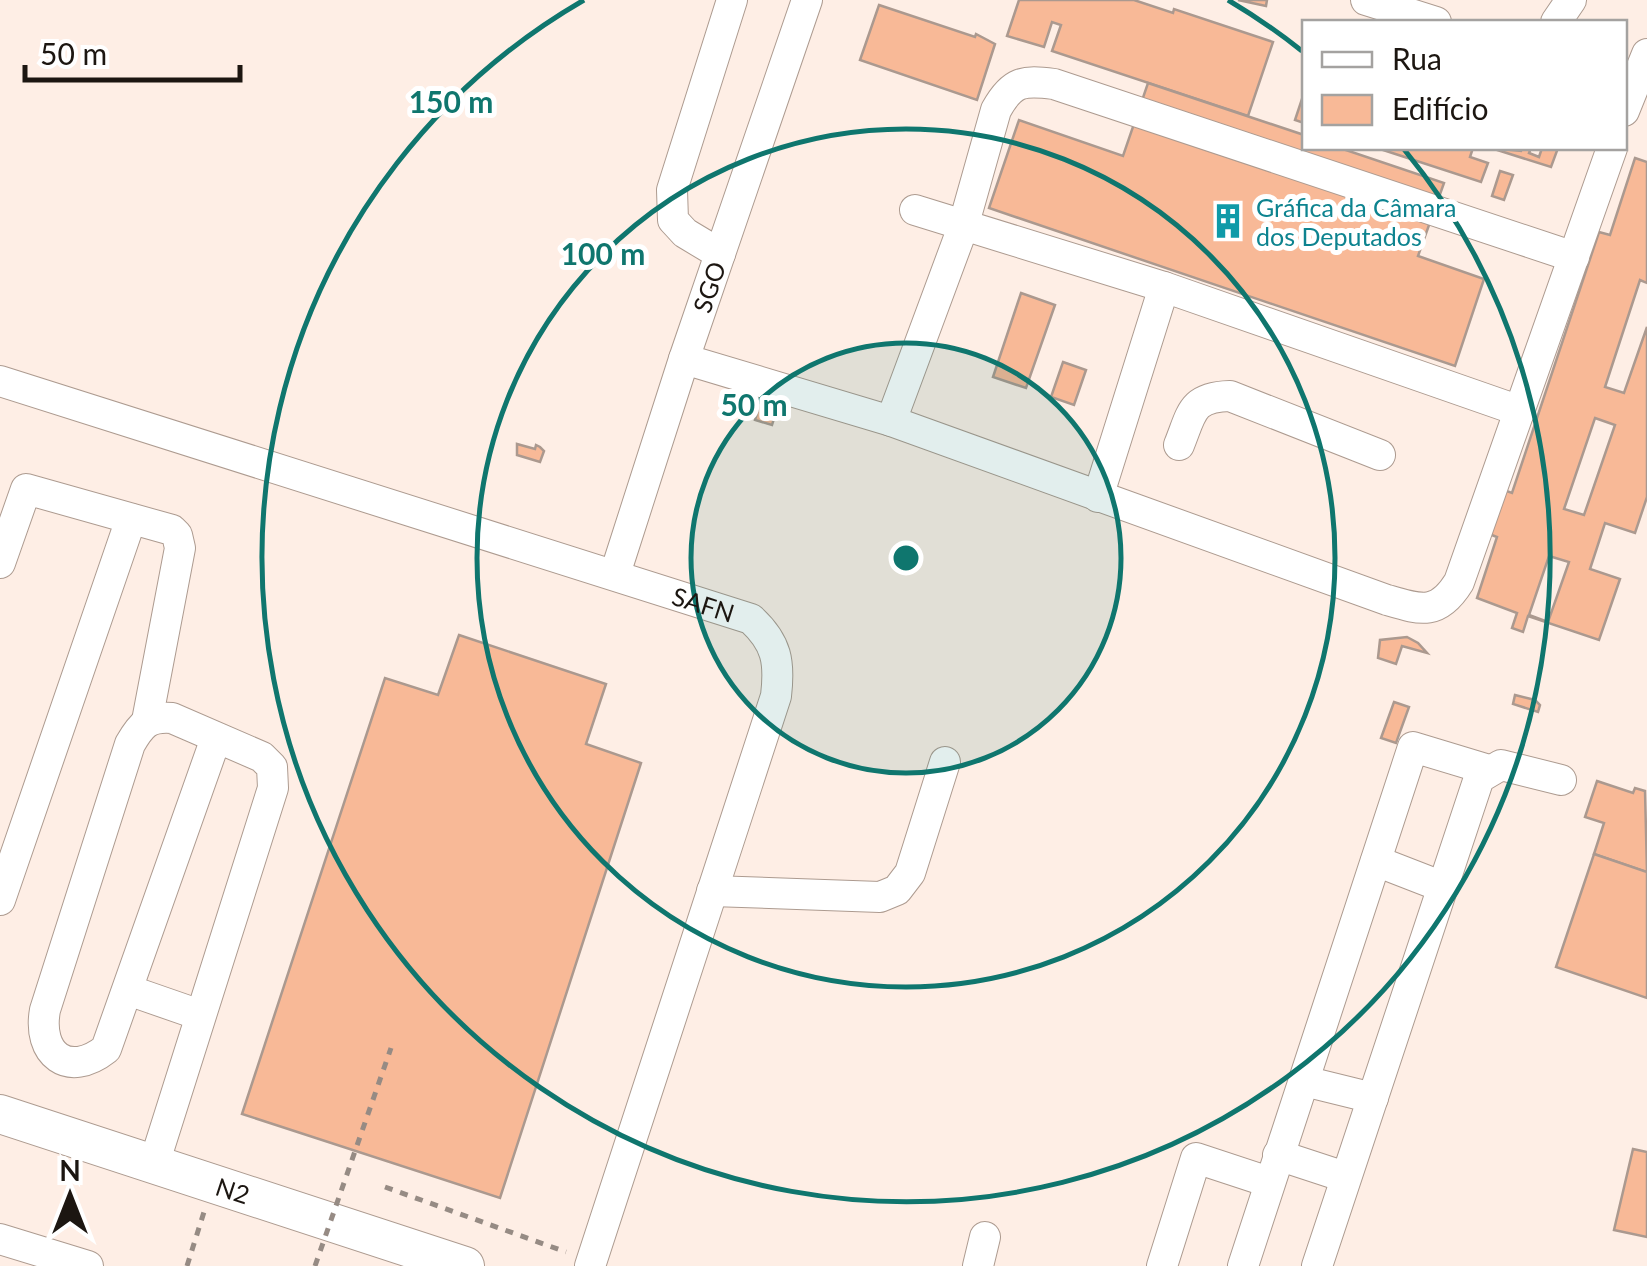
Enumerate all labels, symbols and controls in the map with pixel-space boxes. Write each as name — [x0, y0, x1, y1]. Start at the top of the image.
scale bar — [25, 20, 240, 82]
legend — [1302, 20, 1627, 150]
text: 50 m — [40, 35, 107, 71]
text: Rua — [1392, 40, 1442, 76]
text: 150 m — [409, 83, 493, 119]
text: Edifício — [1392, 90, 1488, 126]
place label: Gráfica da Câmara dos Deputados — [1256, 192, 1457, 251]
building icon: Gráfica da Câmara dos Deputados — [1209, 202, 1247, 240]
text: 100 m — [561, 235, 645, 271]
street label: SGO — [686, 258, 731, 316]
text: 50 m — [720, 386, 788, 422]
centre of rings — [888, 540, 924, 576]
street label: SAFN — [669, 580, 738, 628]
north arrow — [20, 1146, 120, 1246]
text: N — [59, 1153, 81, 1187]
street label: N2 — [212, 1171, 254, 1210]

